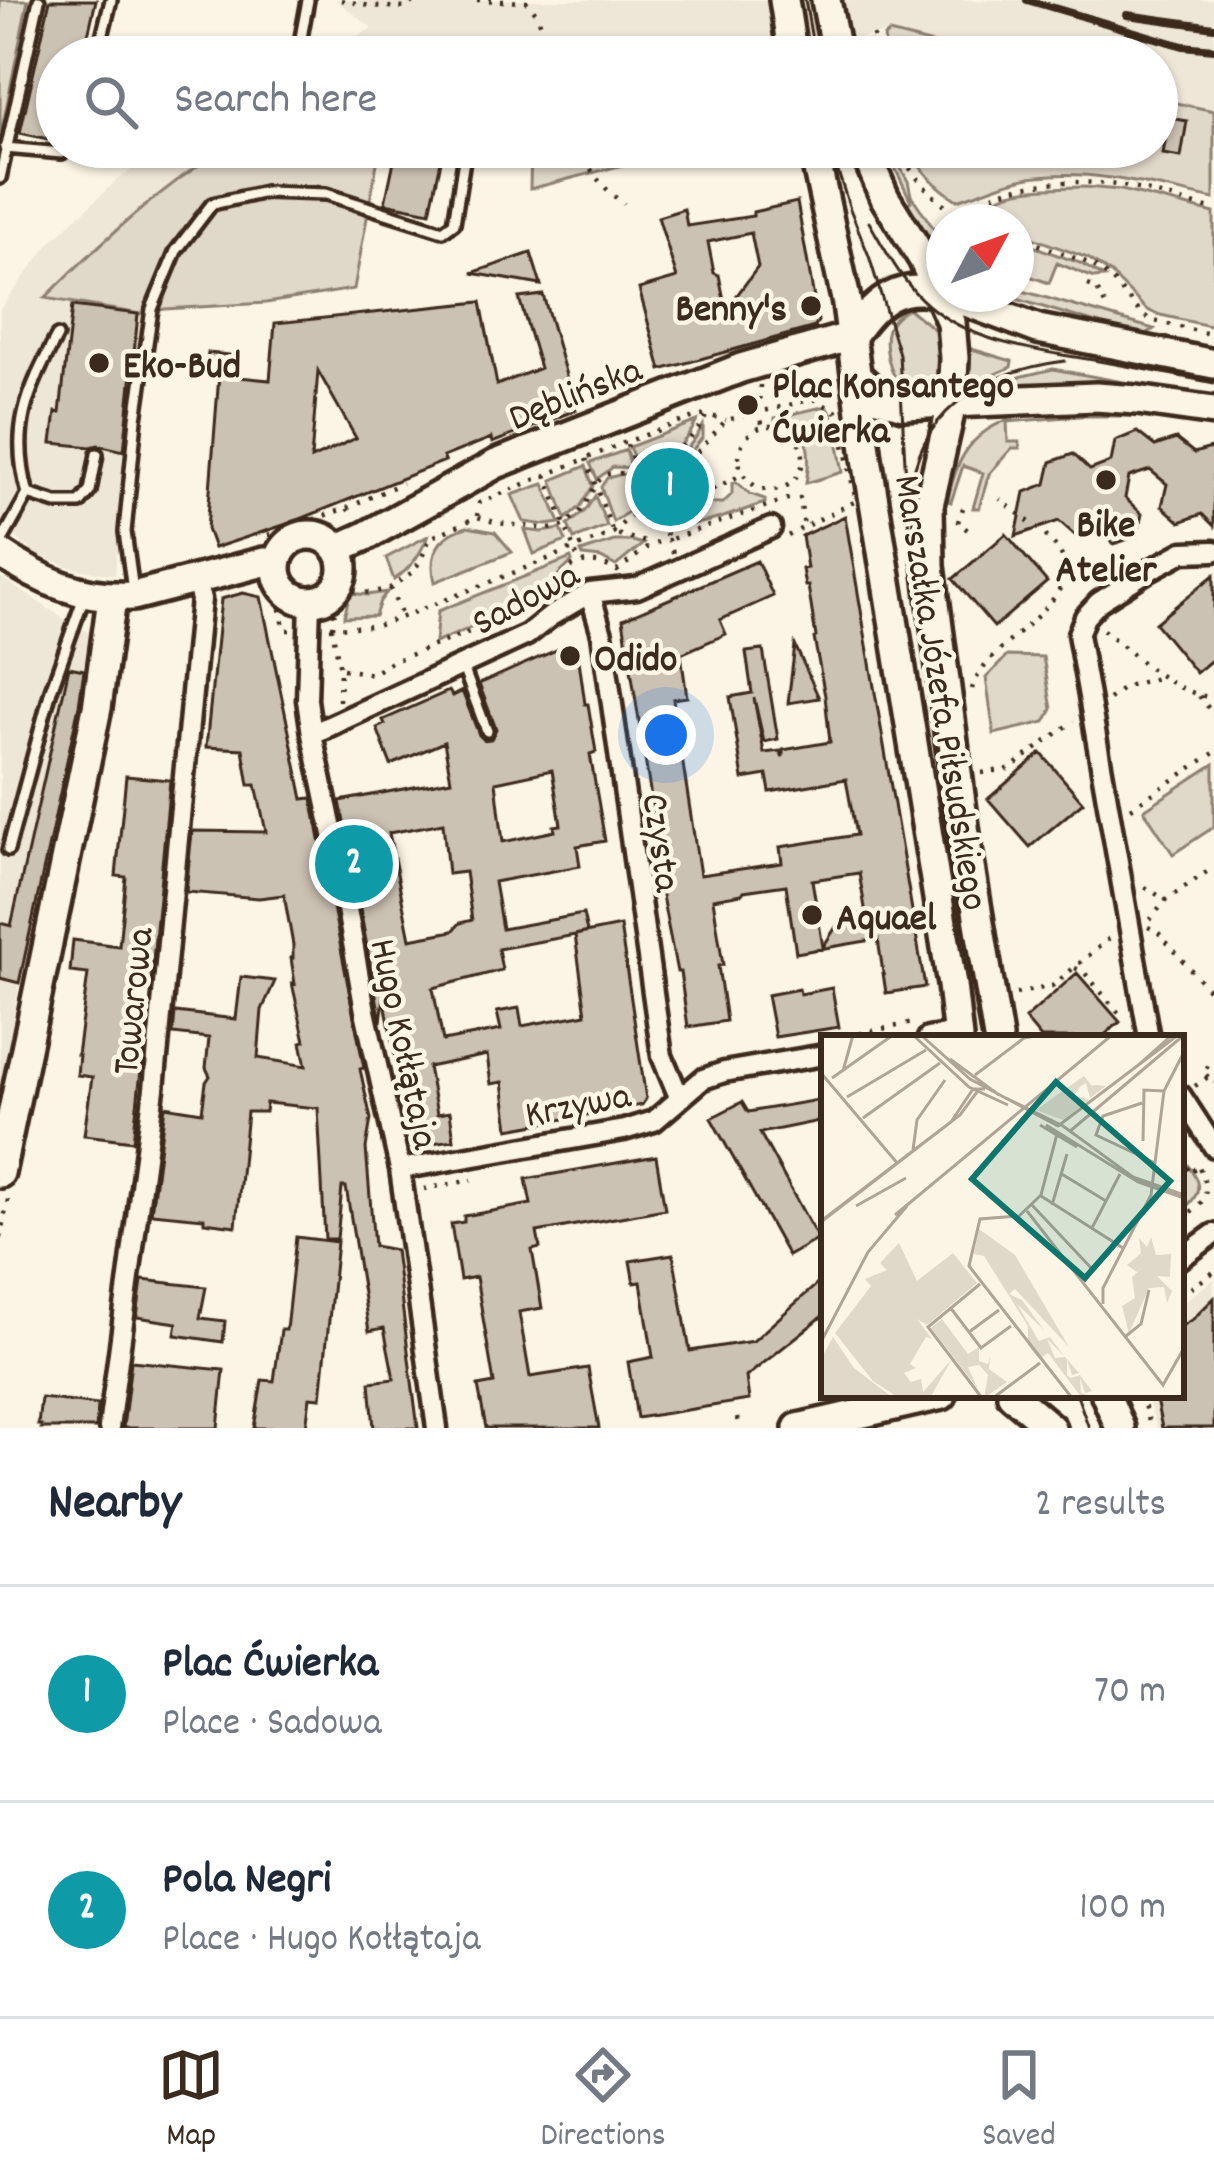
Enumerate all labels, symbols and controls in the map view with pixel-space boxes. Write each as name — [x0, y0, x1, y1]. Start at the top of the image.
search box — [36, 36, 1178, 168]
icon: search — [78, 69, 144, 135]
text: Search here — [174, 70, 377, 134]
north arrow — [926, 204, 1034, 312]
place label: Benny's — [675, 285, 787, 340]
marker: Benny's — [798, 293, 824, 319]
place label: Eko-Bud — [123, 342, 241, 397]
street label: Dęblińska — [502, 345, 652, 449]
marker: Eko-Bud — [86, 350, 112, 376]
place label: Plac Konsantego Ćwierka — [772, 362, 1014, 462]
marker: Plac Konsantego Ćwierka — [735, 392, 761, 418]
pin: 1 — [631, 442, 709, 532]
marker: Bike Atelier — [1093, 467, 1119, 493]
street label: Marszałka Józefa Piłsudskiego — [876, 471, 999, 915]
place label: Bike Atelier — [1056, 501, 1157, 601]
street label: Sadowa — [464, 550, 591, 653]
place label: Odido — [594, 635, 677, 690]
marker: Odido — [557, 643, 583, 669]
your location — [636, 705, 696, 765]
street label: Czysta — [623, 790, 692, 896]
pin: 2 — [315, 819, 393, 909]
place label: Aquael — [836, 894, 937, 949]
marker: Aquael — [799, 902, 825, 928]
street label: Towarowa — [101, 924, 172, 1078]
street label: Hugo Kołłątaja — [352, 934, 450, 1155]
inset map — [821, 1035, 1184, 1398]
street label: Krzywa — [521, 1071, 636, 1146]
text: Nearby — [48, 1470, 181, 1542]
text: 2 results — [1035, 1479, 1166, 1534]
text: Plac Ćwierka — [162, 1634, 378, 1698]
text: 1 — [83, 1666, 91, 1721]
text: 70 m — [1094, 1666, 1166, 1721]
text: Place · Sadowa — [162, 1698, 381, 1753]
text: Pola Negri — [162, 1850, 331, 1914]
text: 2 — [78, 1882, 96, 1937]
text: 100 m — [1079, 1882, 1166, 1937]
text: Place · Hugo Kołłątaja — [162, 1914, 481, 1969]
tab: Map — [158, 2042, 224, 2161]
tab: Directions — [541, 2042, 666, 2161]
tab: Saved — [982, 2042, 1056, 2161]

